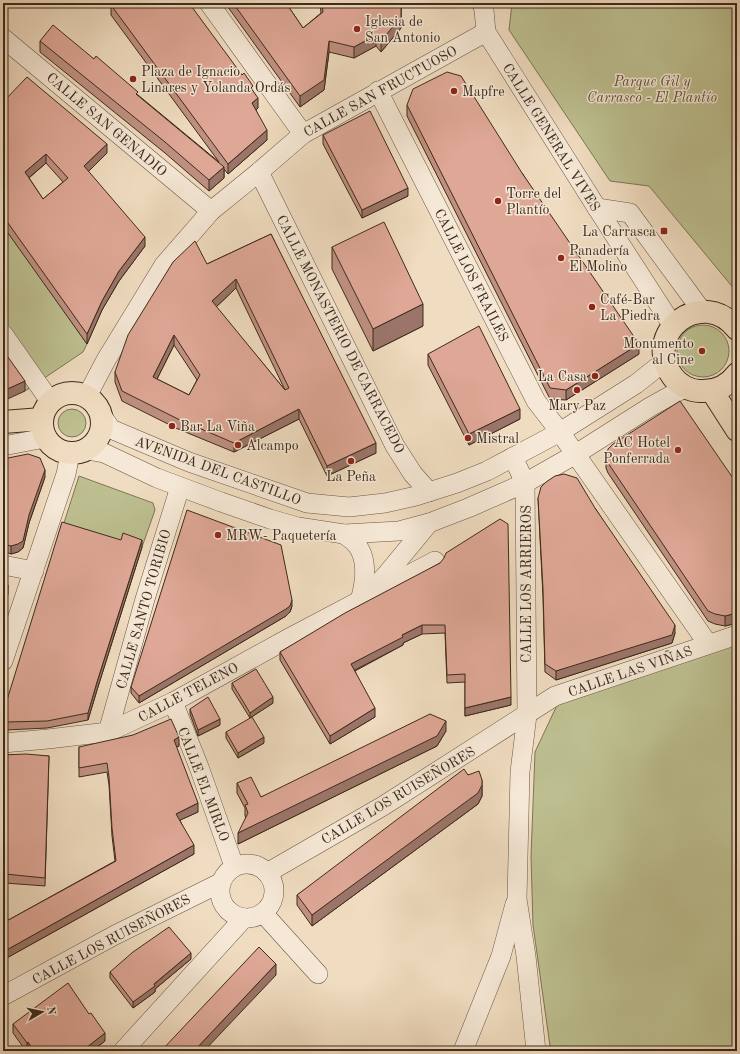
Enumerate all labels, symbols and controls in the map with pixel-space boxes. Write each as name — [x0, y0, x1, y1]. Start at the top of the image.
place label: Iglesia de San Antonio — [365, 15, 441, 45]
marker: Iglesia de San Antonio — [352, 24, 362, 34]
street label: CALLE SAN FRUCTUOSO — [301, 44, 460, 140]
street label: CALLE GENERAL VIVES — [500, 61, 602, 214]
place label: Plaza de Ignacio Linares y Yolanda Ordás — [141, 65, 291, 95]
street label: CALLE SAN GENADIO — [43, 70, 169, 179]
marker: Plaza de Ignacio Linares y Yolanda Ordás — [128, 74, 138, 84]
park label: Parque Gil y Carrasco - El Plantío — [587, 75, 717, 105]
place label: Mapfre — [462, 85, 505, 99]
marker: Mapfre — [449, 86, 459, 96]
place label: Torre del Plantío — [506, 187, 562, 217]
marker: Torre del Plantío — [493, 196, 503, 206]
street label: CALLE LOS FRAILES — [432, 207, 511, 344]
street label: CALLE MONASTERIO DE CARRACEDO — [274, 213, 407, 456]
place label: La Carrasca — [582, 225, 656, 239]
marker: La Carrasca — [659, 226, 669, 236]
place label: Panadería El Molino — [569, 244, 630, 274]
marker: Panadería El Molino — [556, 253, 566, 263]
place label: Café-Bar La Piedra — [600, 293, 660, 323]
marker: Café-Bar La Piedra — [587, 302, 597, 312]
place label: Monumento al Cine — [623, 337, 694, 367]
marker: Monumento al Cine — [697, 346, 707, 356]
place label: La Casa — [537, 370, 587, 384]
marker: La Casa — [590, 371, 600, 381]
marker: Mary Paz — [572, 385, 582, 395]
place label: Mary Paz — [548, 399, 606, 413]
place label: Bar La Viña — [180, 420, 255, 434]
marker: Bar La Viña — [167, 421, 177, 431]
place label: Mistral — [476, 432, 519, 446]
marker: Mistral — [463, 433, 473, 443]
street label: AVENIDA DEL CASTILLO — [133, 434, 303, 508]
place label: AC Hotel Ponferrada — [603, 436, 670, 466]
place label: Alcampo — [246, 439, 299, 453]
marker: Alcampo — [233, 440, 243, 450]
marker: AC Hotel Ponferrada — [673, 445, 683, 455]
marker: La Peña — [346, 456, 356, 466]
place label: La Peña — [326, 470, 376, 484]
street label: CALLE LOS ARRIEROS — [520, 505, 534, 663]
street label: CALLE SANTO TORIBIO — [114, 528, 174, 691]
place label: MRW- Paquetería — [226, 529, 336, 543]
marker: MRW- Paquetería — [213, 530, 223, 540]
street label: CALLE LAS VIÑAS — [565, 641, 694, 700]
street label: CALLE TELENO — [136, 661, 241, 725]
street label: CALLE EL MIRLO — [175, 725, 231, 844]
street label: CALLE LOS RUISEÑORES — [318, 742, 478, 847]
street label: CALLE LOS RUISEÑORES — [29, 890, 193, 988]
north arrow — [22, 992, 62, 1032]
text: N — [44, 1006, 57, 1016]

